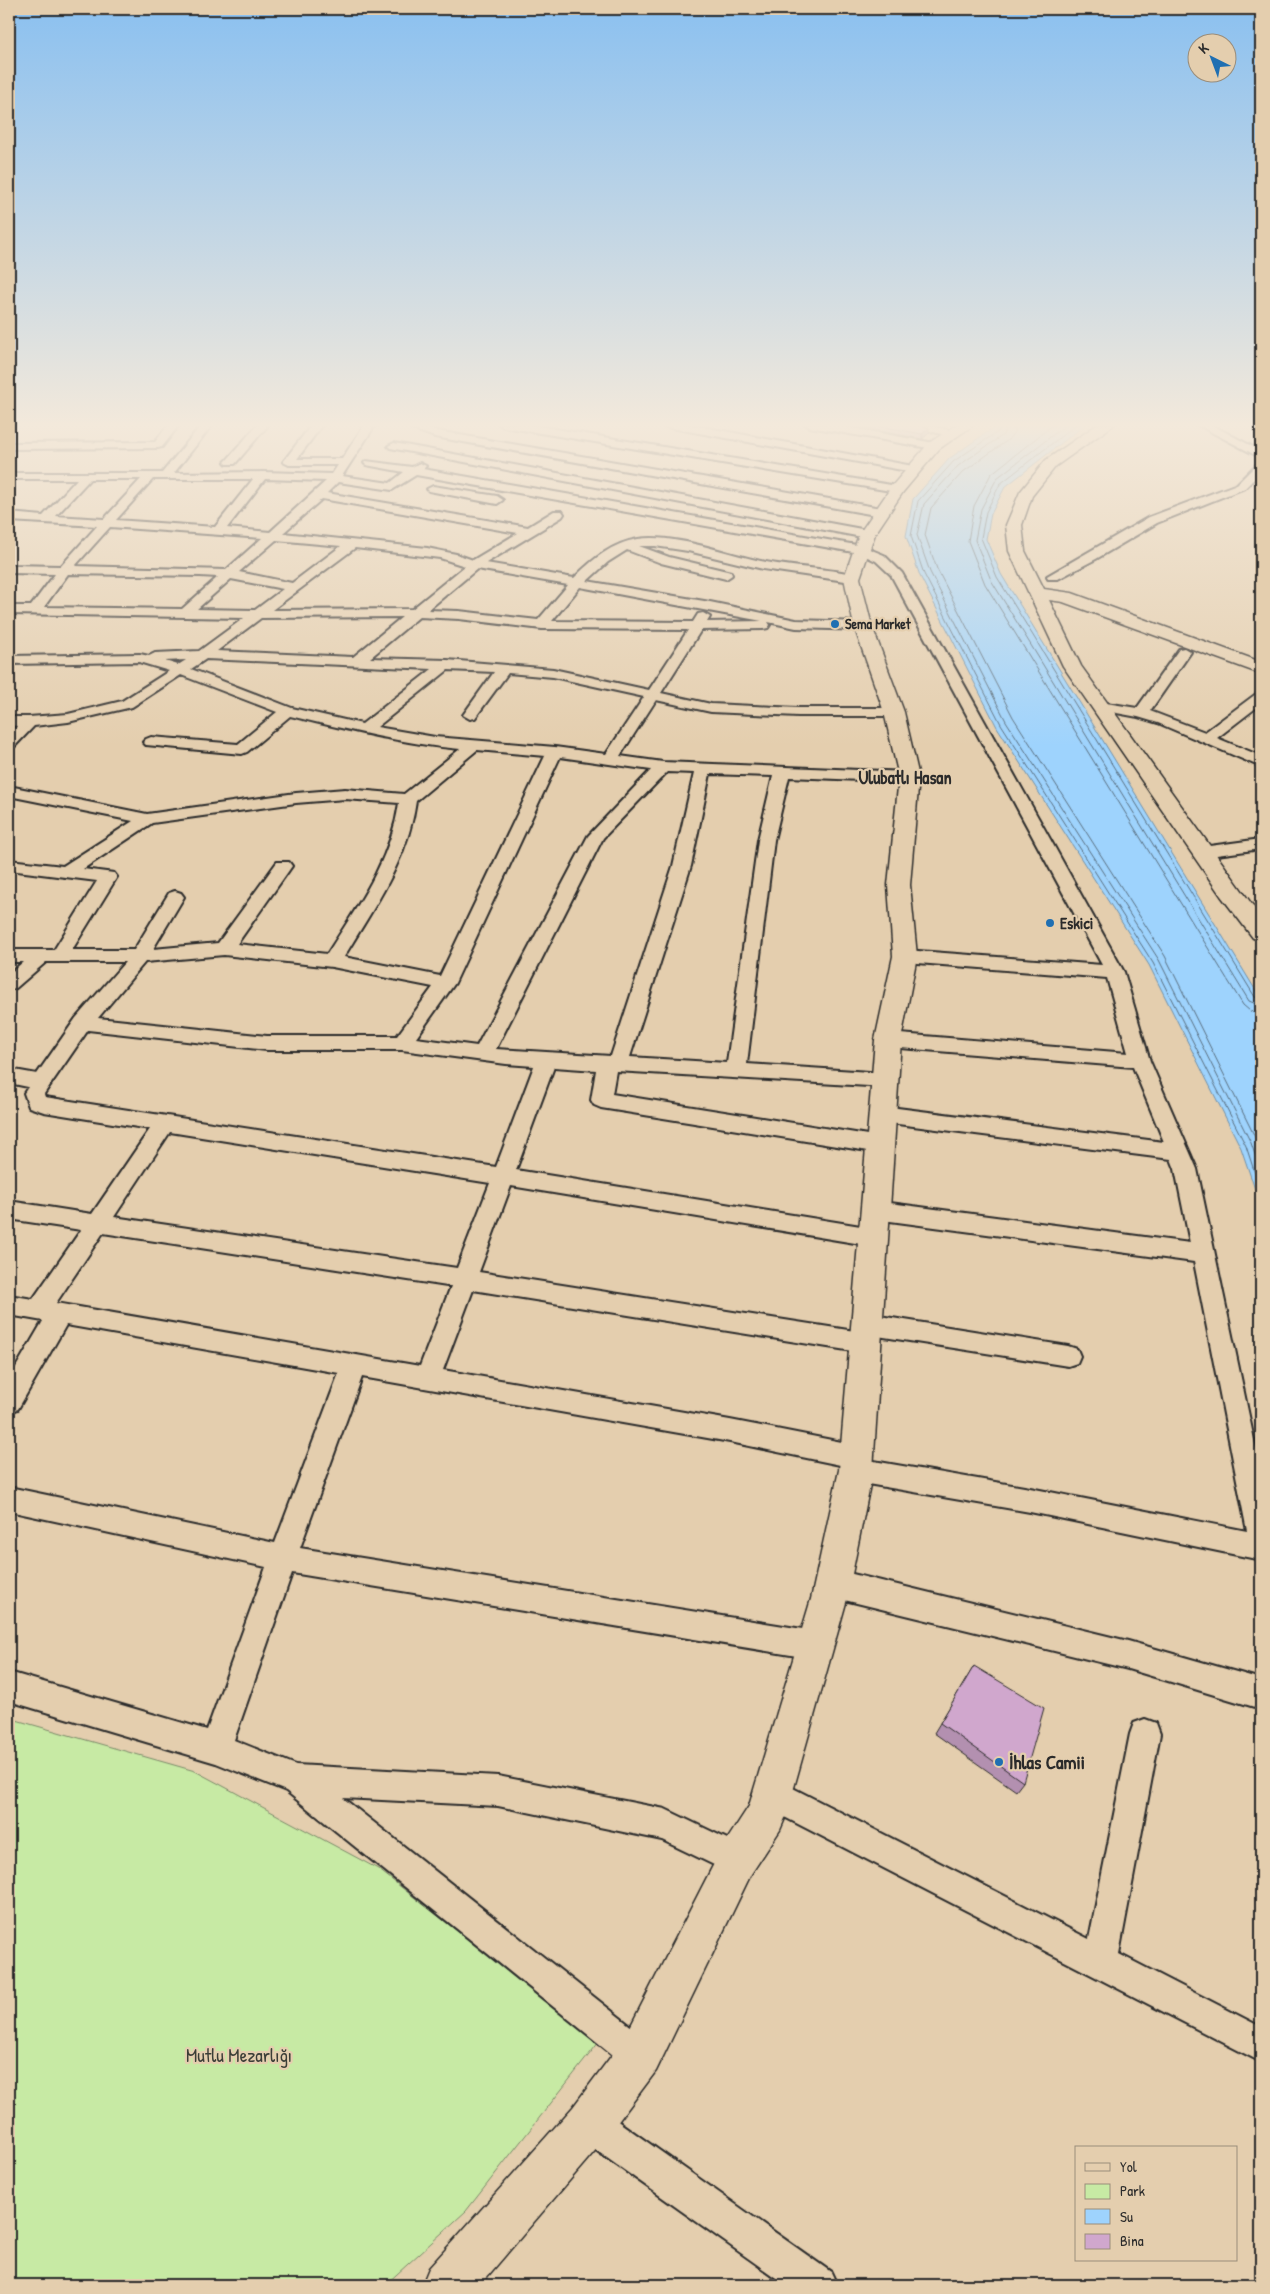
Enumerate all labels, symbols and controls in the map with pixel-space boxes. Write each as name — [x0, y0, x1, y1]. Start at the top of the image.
north arrow — [1188, 32, 1238, 82]
text: K — [1194, 38, 1213, 57]
place label: Sema Market — [845, 614, 912, 633]
marker: Sema Market — [829, 618, 841, 630]
district label: Ulubatlı Hasan — [858, 765, 952, 790]
place label: Eskici — [1060, 912, 1093, 934]
marker: Eskici — [1044, 917, 1056, 929]
place label: İhlas Camii — [1009, 1749, 1085, 1775]
marker: İhlas Camii — [993, 1756, 1005, 1768]
park label: Mutlu Mezarlığı — [186, 2042, 292, 2068]
legend — [1075, 2146, 1238, 2262]
text: Yol — [1120, 2156, 1137, 2177]
text: Park — [1120, 2180, 1145, 2201]
text: Su — [1120, 2206, 1133, 2227]
text: Bina — [1120, 2230, 1144, 2251]

